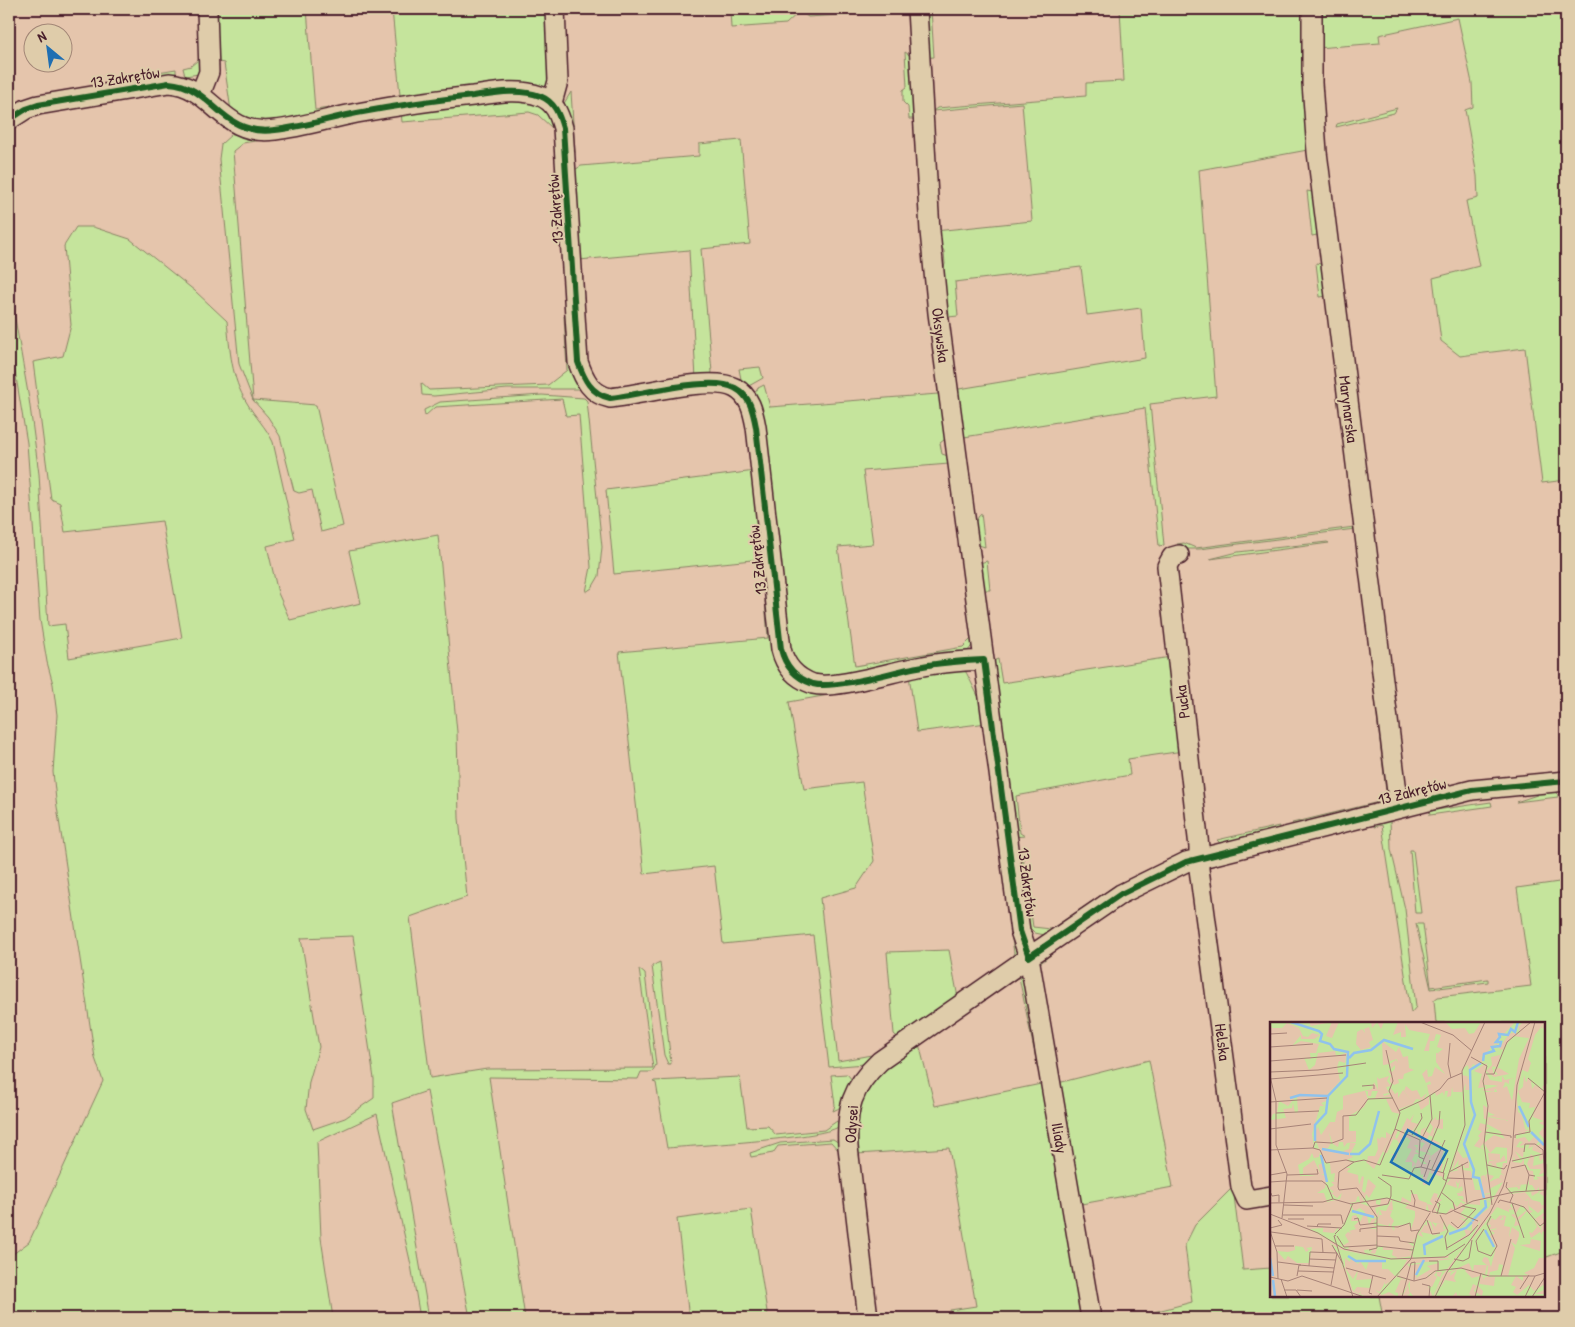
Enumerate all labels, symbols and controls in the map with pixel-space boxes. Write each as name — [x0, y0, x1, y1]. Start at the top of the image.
north arrow — [22, 22, 72, 72]
text: N — [34, 26, 50, 46]
street label: 13 Zakrętów — [89, 61, 161, 93]
street label: 13 Zakrętów — [542, 174, 568, 244]
street label: Oksywska — [927, 306, 955, 364]
street label: Marynarska — [1334, 374, 1364, 444]
street label: 13 Zakrętów — [742, 524, 772, 596]
street label: Pucka — [1169, 684, 1195, 720]
street label: 13 Zakrętów — [1376, 772, 1448, 810]
street label: 13 Zakrętów — [1013, 846, 1043, 918]
street label: Helska — [1210, 1022, 1236, 1062]
inset map — [1270, 1022, 1545, 1297]
street label: Odysei — [839, 1104, 863, 1144]
street label: Iliady — [1046, 1121, 1074, 1155]

